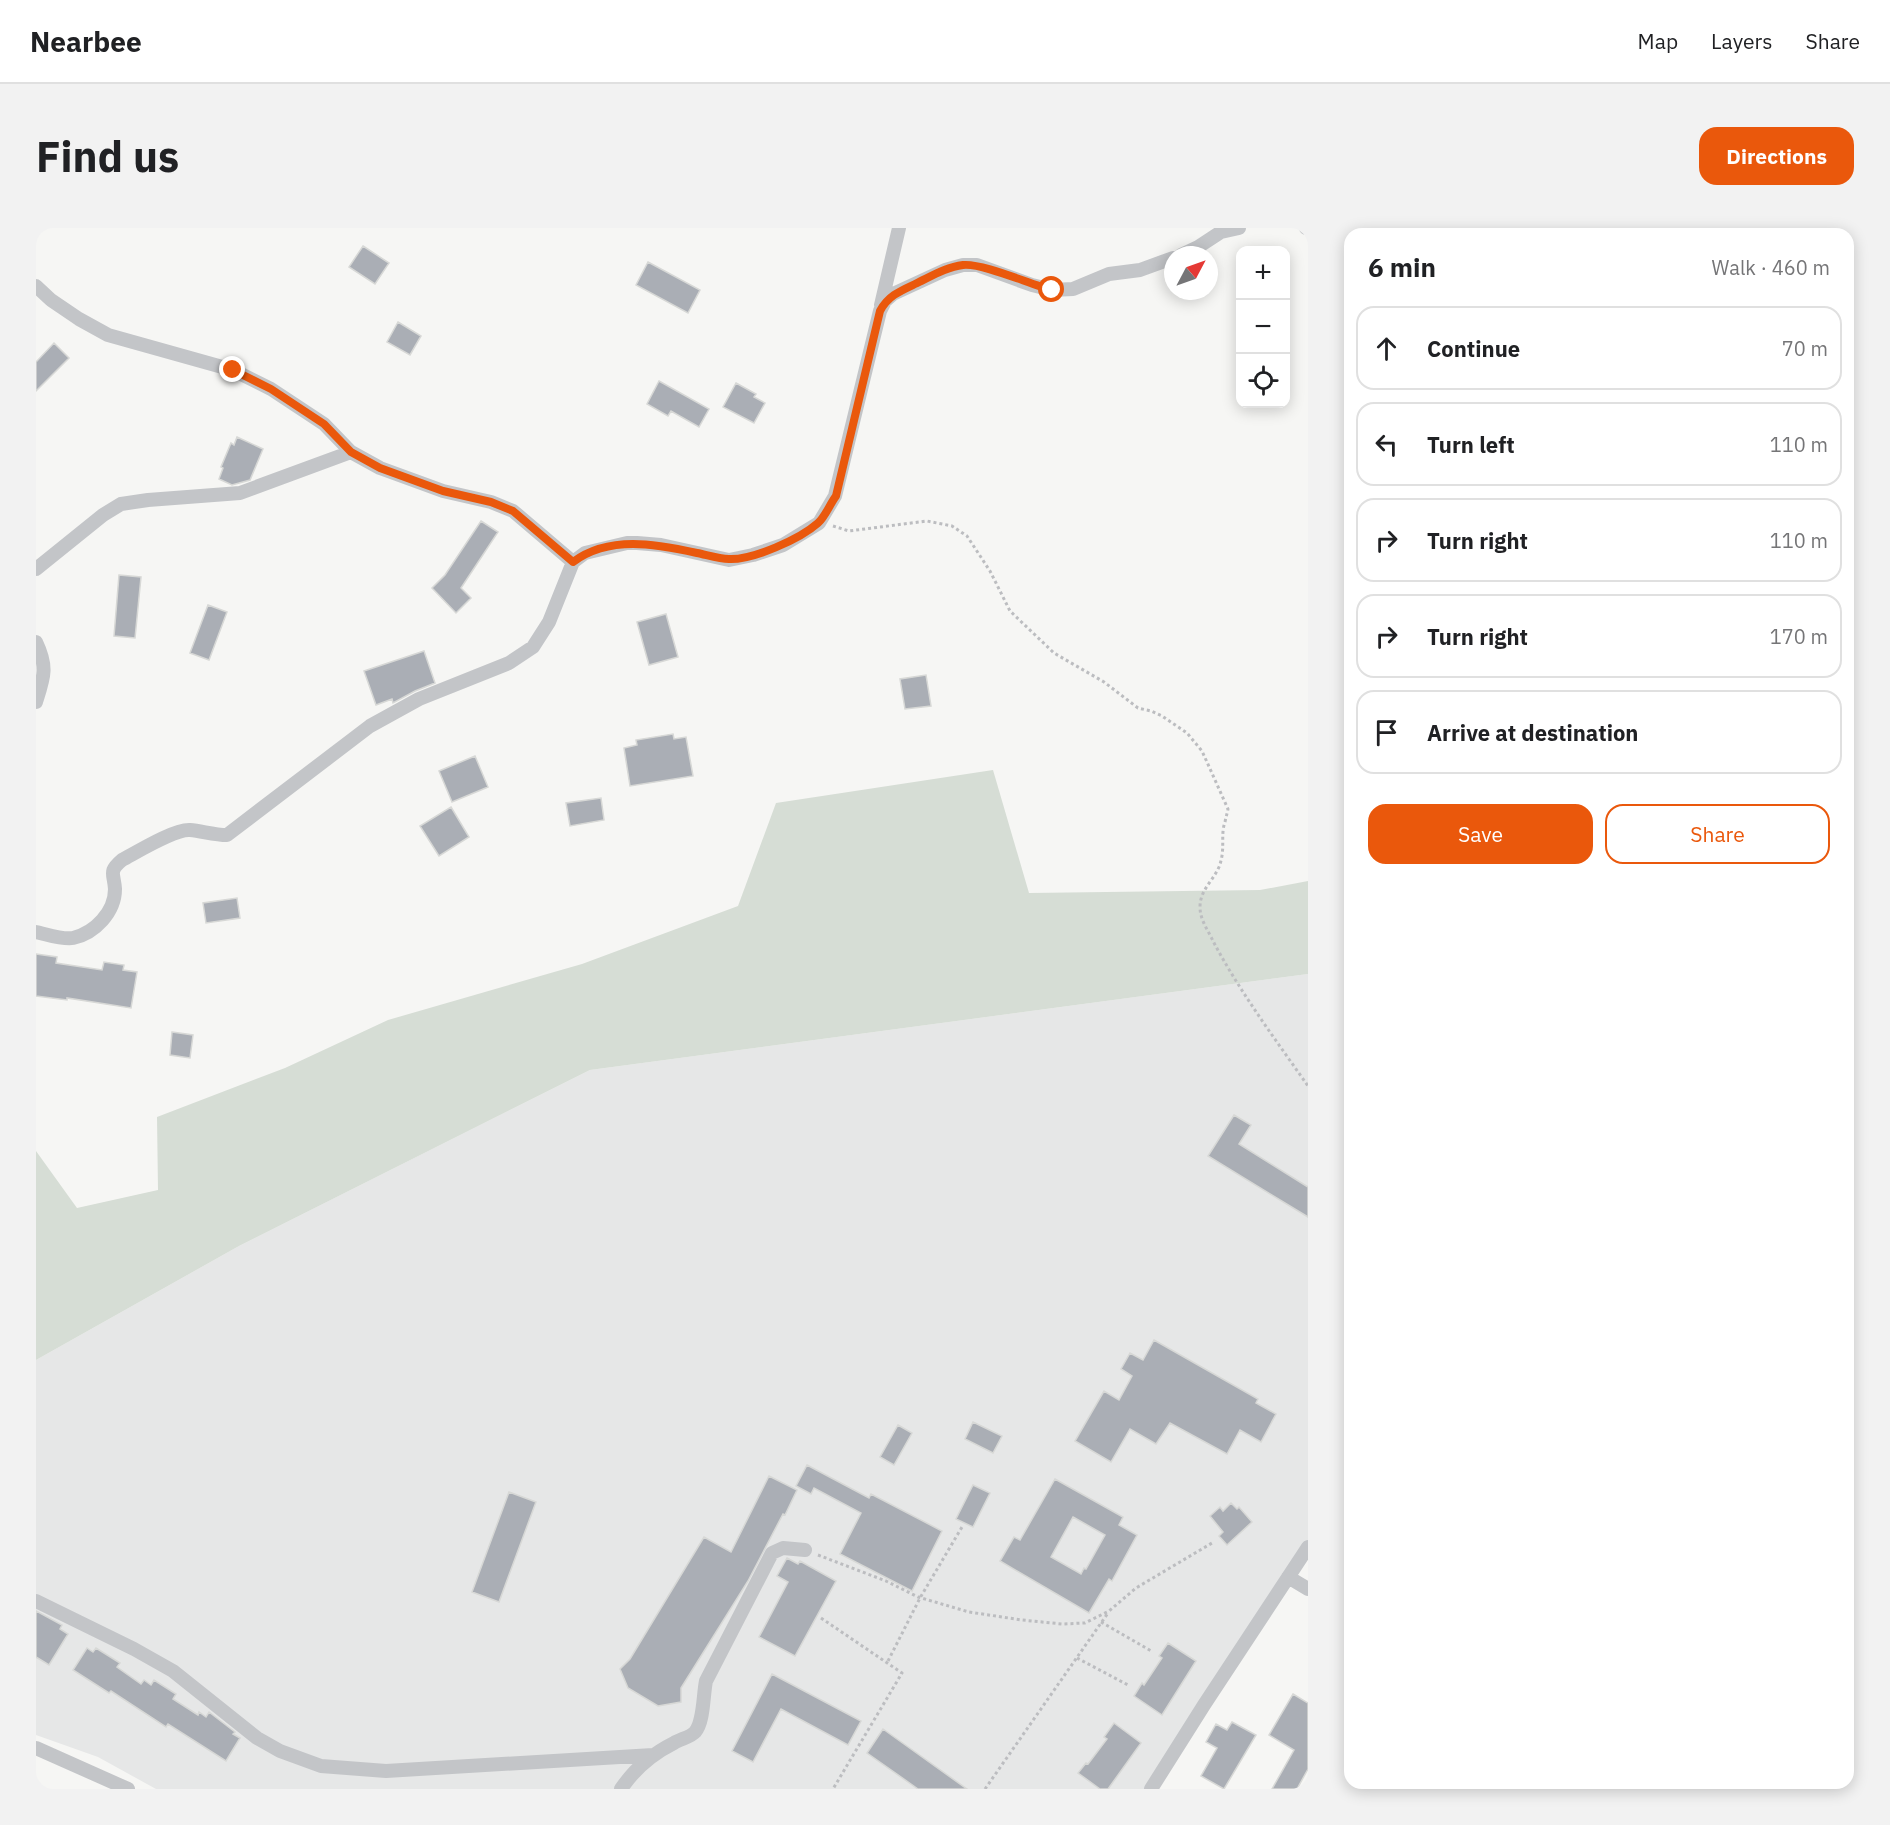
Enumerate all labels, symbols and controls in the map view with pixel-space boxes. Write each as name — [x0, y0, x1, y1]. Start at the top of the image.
text: Nearbee — [30, 23, 142, 60]
text: Map — [1638, 27, 1678, 55]
text: Layers — [1711, 27, 1773, 55]
text: Share — [1806, 27, 1860, 55]
button: Directions — [1699, 127, 1854, 185]
text: Find us — [36, 129, 179, 184]
north arrow — [1164, 246, 1218, 300]
map controls — [1236, 246, 1290, 408]
button: + — [1236, 246, 1290, 300]
text: 6 min — [1368, 250, 1436, 284]
text: Walk · 460 m — [1712, 254, 1830, 281]
route start — [1038, 276, 1064, 302]
button: − — [1236, 300, 1290, 354]
icon: ahead — [1370, 332, 1403, 365]
text: Continue — [1427, 334, 1520, 363]
text: 70 m — [1782, 335, 1828, 362]
button: locate — [1236, 354, 1290, 408]
route end — [219, 356, 245, 382]
icon: left — [1370, 428, 1403, 461]
text: Turn left — [1427, 430, 1515, 459]
text: 110 m — [1770, 431, 1828, 458]
icon: right — [1370, 524, 1403, 557]
text: Turn right — [1427, 526, 1528, 555]
text: 110 m — [1770, 527, 1828, 554]
icon: right — [1370, 620, 1403, 653]
text: Turn right — [1427, 622, 1528, 651]
text: 170 m — [1770, 623, 1828, 650]
icon: arrive — [1370, 716, 1403, 749]
text: Arrive at destination — [1427, 718, 1638, 747]
button: Save — [1368, 804, 1593, 864]
button: Share — [1605, 804, 1830, 864]

